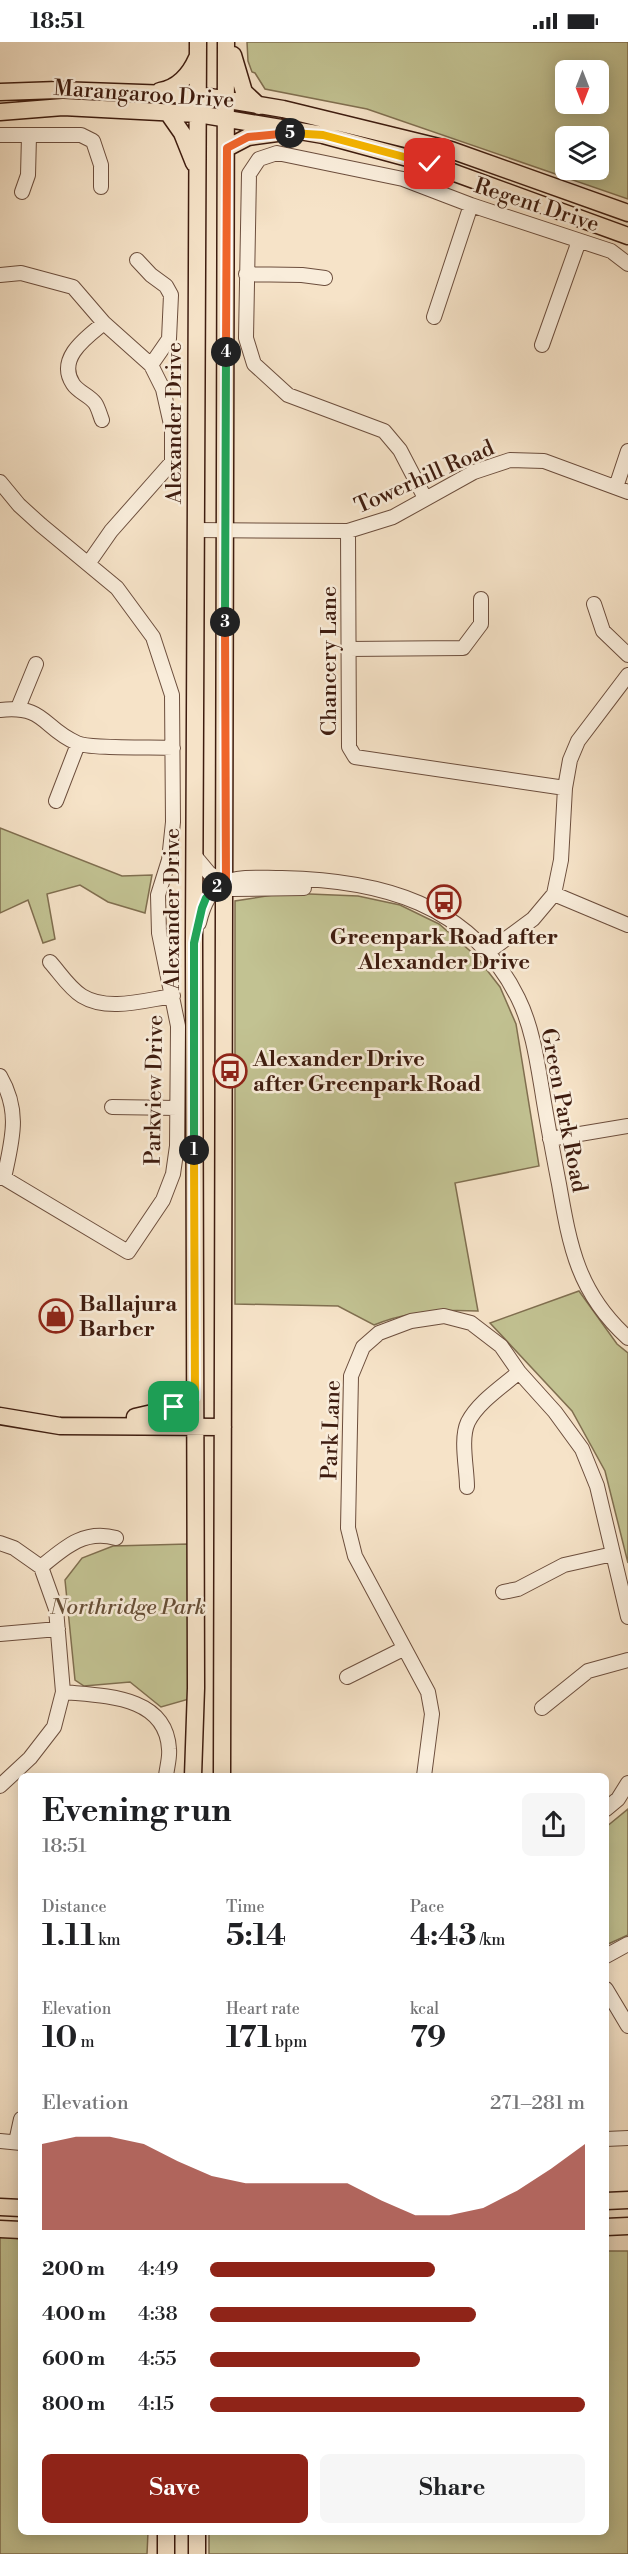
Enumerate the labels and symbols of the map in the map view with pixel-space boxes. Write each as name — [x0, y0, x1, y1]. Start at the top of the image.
north arrow — [555, 60, 609, 114]
street label: Marangaroo Drive — [53, 75, 235, 114]
pin: 5 — [275, 118, 305, 148]
pin — [404, 138, 455, 189]
street label: Regent Drive — [471, 173, 602, 238]
pin: 4 — [211, 337, 241, 367]
street label: Alexander Drive — [161, 342, 188, 505]
street label: Towerhill Road — [351, 434, 499, 520]
street label: Chancery Lane — [316, 586, 343, 736]
pin: 3 — [210, 607, 240, 637]
street label: Alexander Drive — [159, 828, 186, 991]
pin: 2 — [202, 872, 232, 902]
bus stop icon: Greenpark Road after Alexander Drive — [426, 884, 462, 920]
place label: Greenpark Road after Alexander Drive — [330, 924, 558, 976]
street label: Parkview Drive — [140, 1014, 169, 1166]
street label: Green Park Road — [534, 1026, 593, 1195]
place label: Alexander Drive after Greenpark Road — [252, 1046, 482, 1098]
bus stop icon: Alexander Drive after Greenpark Road — [212, 1053, 248, 1089]
pin: 1 — [179, 1135, 209, 1165]
place label: Ballajura Barber — [79, 1291, 178, 1343]
shop icon: Ballajura Barber — [38, 1298, 74, 1334]
street label: Park Lane — [316, 1380, 347, 1481]
pin — [148, 1381, 199, 1432]
park label: Northridge Park — [49, 1594, 206, 1621]

